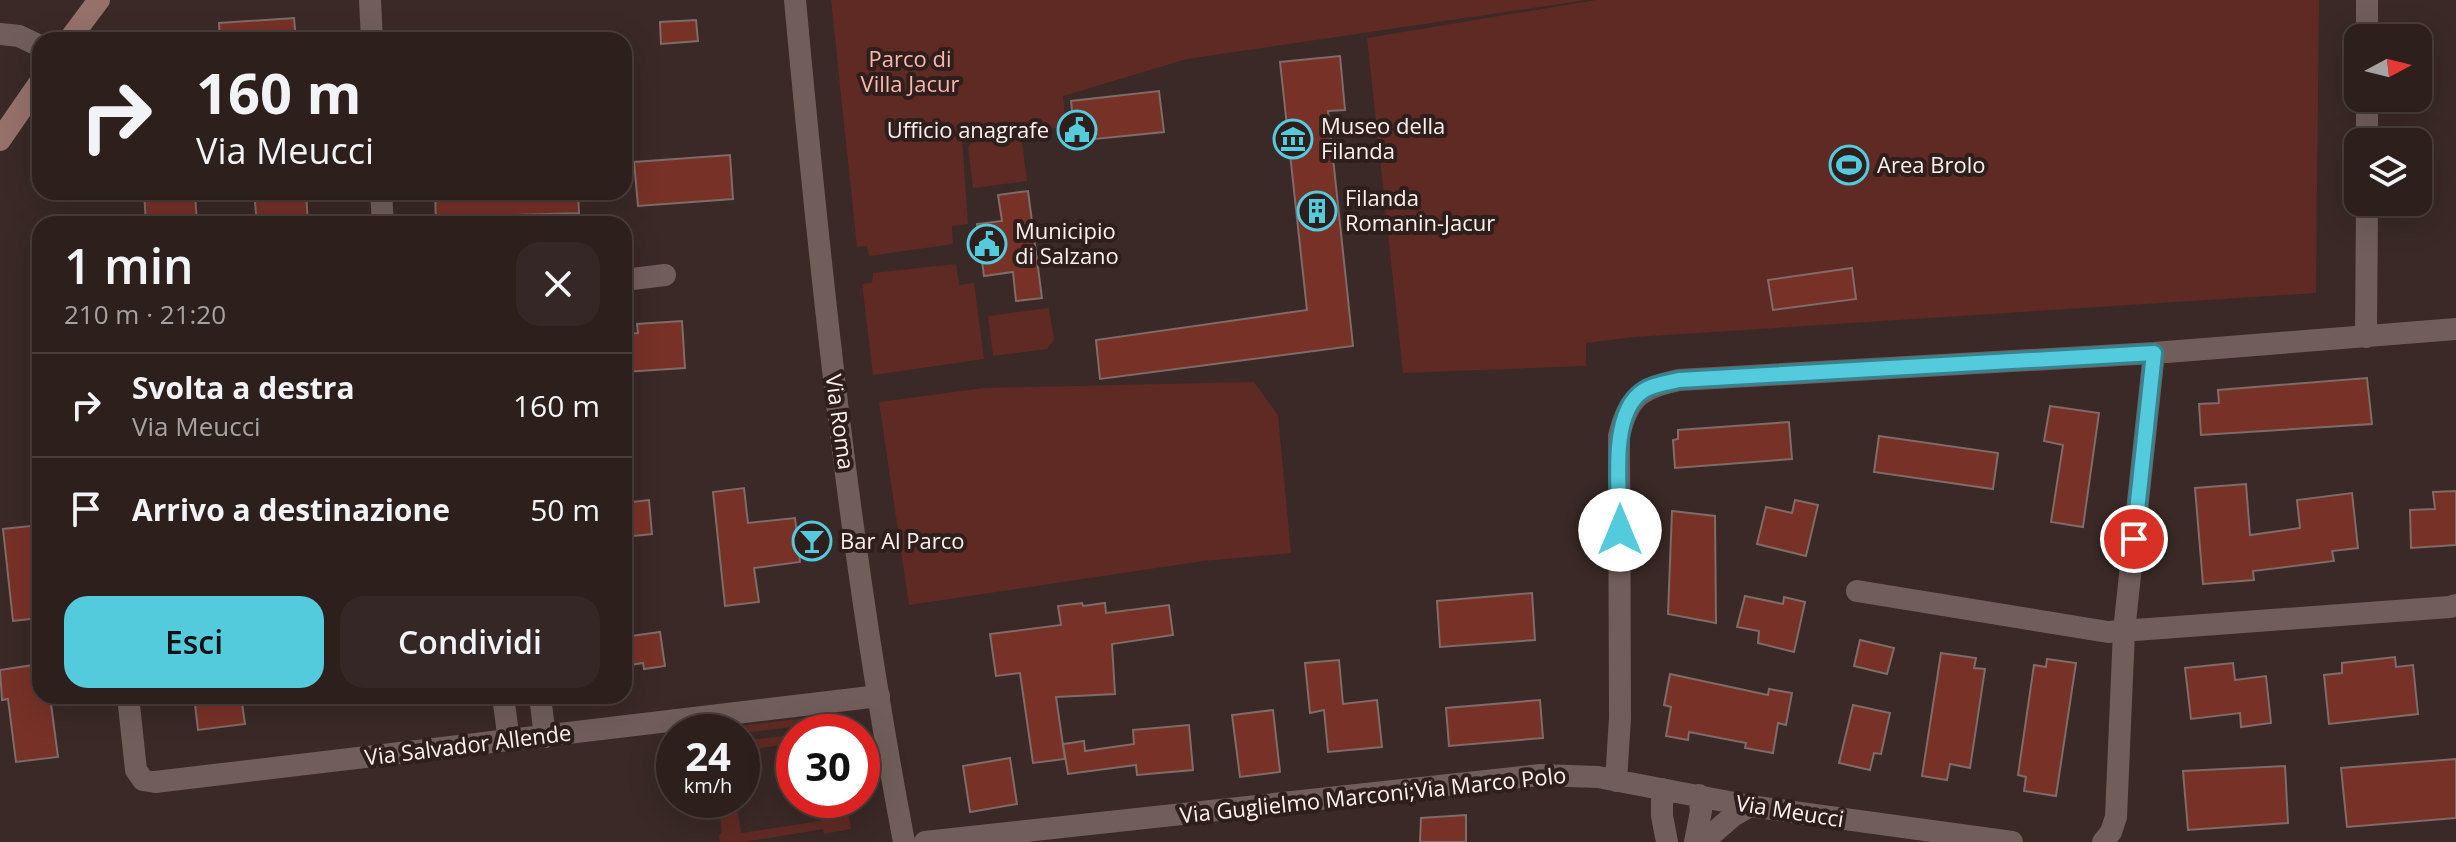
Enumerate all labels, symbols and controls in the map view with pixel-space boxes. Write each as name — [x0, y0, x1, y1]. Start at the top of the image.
north arrow — [2344, 24, 2432, 112]
map controls — [2344, 24, 2432, 216]
park label: Parco di Villa Jacur — [861, 43, 959, 98]
text: 160 m — [196, 54, 362, 130]
icon: right — [64, 64, 168, 168]
public building icon: Ufficio anagrafe — [1056, 109, 1098, 151]
place label: Museo della Filanda — [1321, 110, 1445, 165]
place label: Ufficio anagrafe — [887, 114, 1049, 144]
museum icon: Museo della Filanda — [1272, 118, 1314, 160]
text: Via Meucci — [196, 126, 374, 175]
button: layers — [2344, 128, 2432, 216]
sports icon: Area Brolo — [1828, 144, 1870, 186]
place label: Area Brolo — [1877, 149, 1985, 179]
place label: Filanda Romanin-Jacur — [1345, 182, 1495, 237]
building icon: Filanda Romanin-Jacur — [1296, 190, 1338, 232]
place label: Municipio di Salzano — [1015, 215, 1119, 270]
public building icon: Municipio di Salzano — [966, 223, 1008, 265]
text: 1 min — [64, 233, 194, 298]
button: close — [516, 242, 600, 326]
text: 210 m · 21:20 — [64, 296, 226, 332]
text: Svolta a destra — [132, 367, 355, 408]
street label: Via Roma — [819, 372, 863, 471]
icon: right — [64, 383, 108, 427]
text: 160 m — [513, 385, 600, 426]
text: Via Meucci — [132, 408, 261, 444]
icon: arrive — [64, 487, 108, 531]
position arrow — [1578, 488, 1662, 572]
text: Arrivo a destinazione — [132, 489, 450, 530]
text: 50 m — [530, 489, 600, 530]
pin — [2100, 505, 2168, 573]
icon: arrive — [2112, 517, 2156, 561]
bar icon: Bar Al Parco — [791, 520, 833, 562]
place label: Bar Al Parco — [840, 525, 965, 555]
button: Esci — [64, 596, 324, 688]
button: Condividi — [340, 596, 600, 688]
speed limit sign: 30 — [776, 714, 880, 818]
street label: Via Salvador Allende — [363, 716, 573, 772]
text: 24 — [685, 728, 731, 783]
street label: Via Guglielmo Marconi;Via Marco Polo — [1178, 759, 1568, 829]
text: km/h — [684, 772, 732, 799]
street label: Via Meucci — [1734, 787, 1846, 833]

